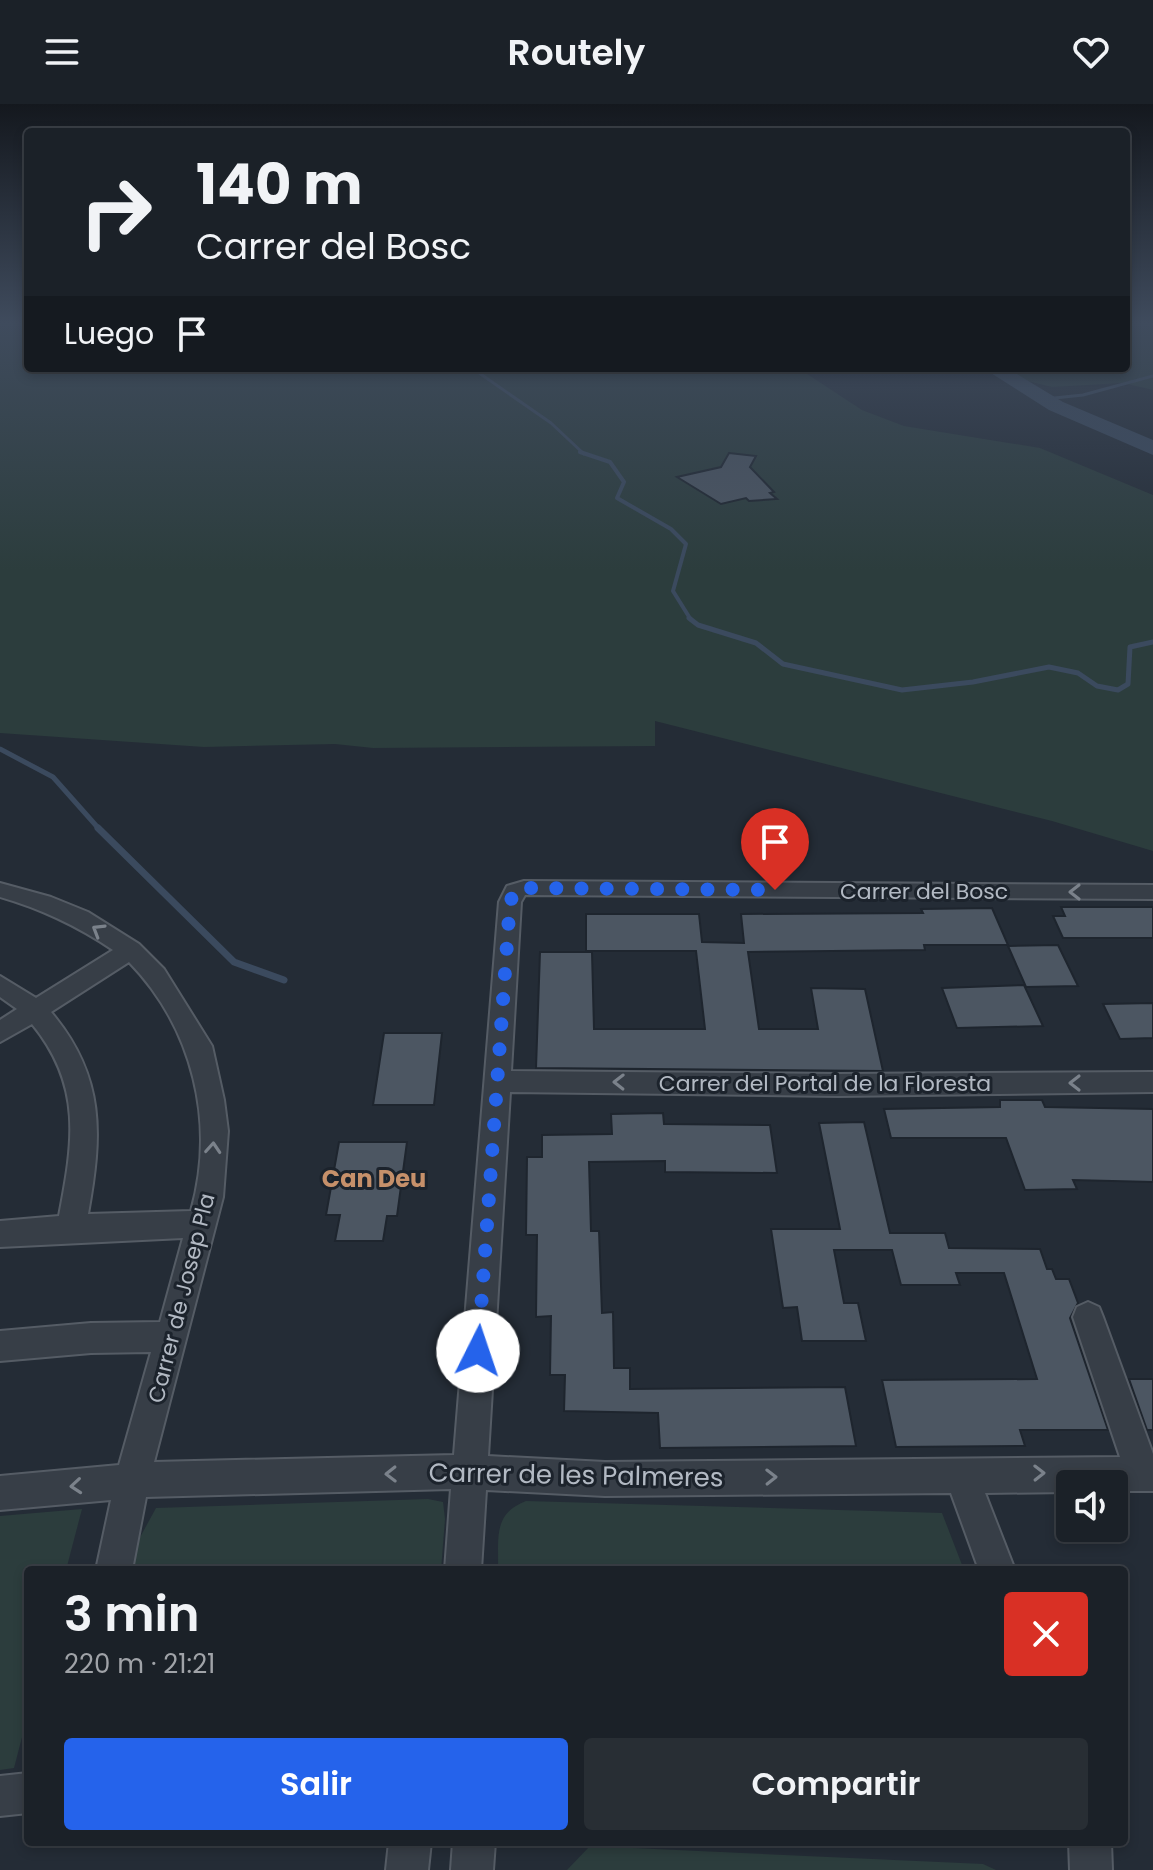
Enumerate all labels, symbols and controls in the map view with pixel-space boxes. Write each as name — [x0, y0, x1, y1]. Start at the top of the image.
text: Routely — [508, 27, 645, 78]
icon: menu — [40, 30, 84, 74]
icon: heart — [1069, 30, 1113, 74]
text: 140 m — [196, 145, 363, 224]
icon: right — [64, 160, 168, 264]
text: Carrer del Bosc — [196, 221, 471, 272]
text: Luego — [64, 312, 154, 355]
icon: arrive — [170, 312, 214, 356]
pin — [741, 808, 809, 890]
icon: arrive — [753, 820, 797, 864]
street label: Carrer del Bosc — [840, 876, 1008, 907]
one-way arrow — [1068, 883, 1081, 901]
one-way arrow — [92, 924, 107, 939]
street label: Carrer del Portal de la Floresta — [659, 1068, 991, 1099]
one-way arrow — [612, 1074, 625, 1091]
one-way arrow — [1068, 1074, 1081, 1092]
one-way arrow — [204, 1141, 221, 1154]
district label: Can Deu — [322, 1162, 426, 1195]
street label: Carrer de Josep Pla — [140, 1190, 223, 1406]
position arrow — [436, 1309, 520, 1393]
street label: Carrer de les Palmeres — [428, 1454, 724, 1496]
one-way arrow — [384, 1465, 397, 1482]
one-way arrow — [1033, 1465, 1046, 1482]
one-way arrow — [765, 1468, 778, 1486]
map controls — [1056, 1470, 1128, 1542]
button: sound — [1056, 1470, 1128, 1542]
one-way arrow — [69, 1477, 82, 1494]
text: 3 min — [64, 1581, 200, 1648]
button: close — [1004, 1592, 1088, 1676]
text: 220 m · 21:21 — [64, 1646, 215, 1682]
button: Salir — [64, 1738, 568, 1830]
button: Compartir — [584, 1738, 1088, 1830]

